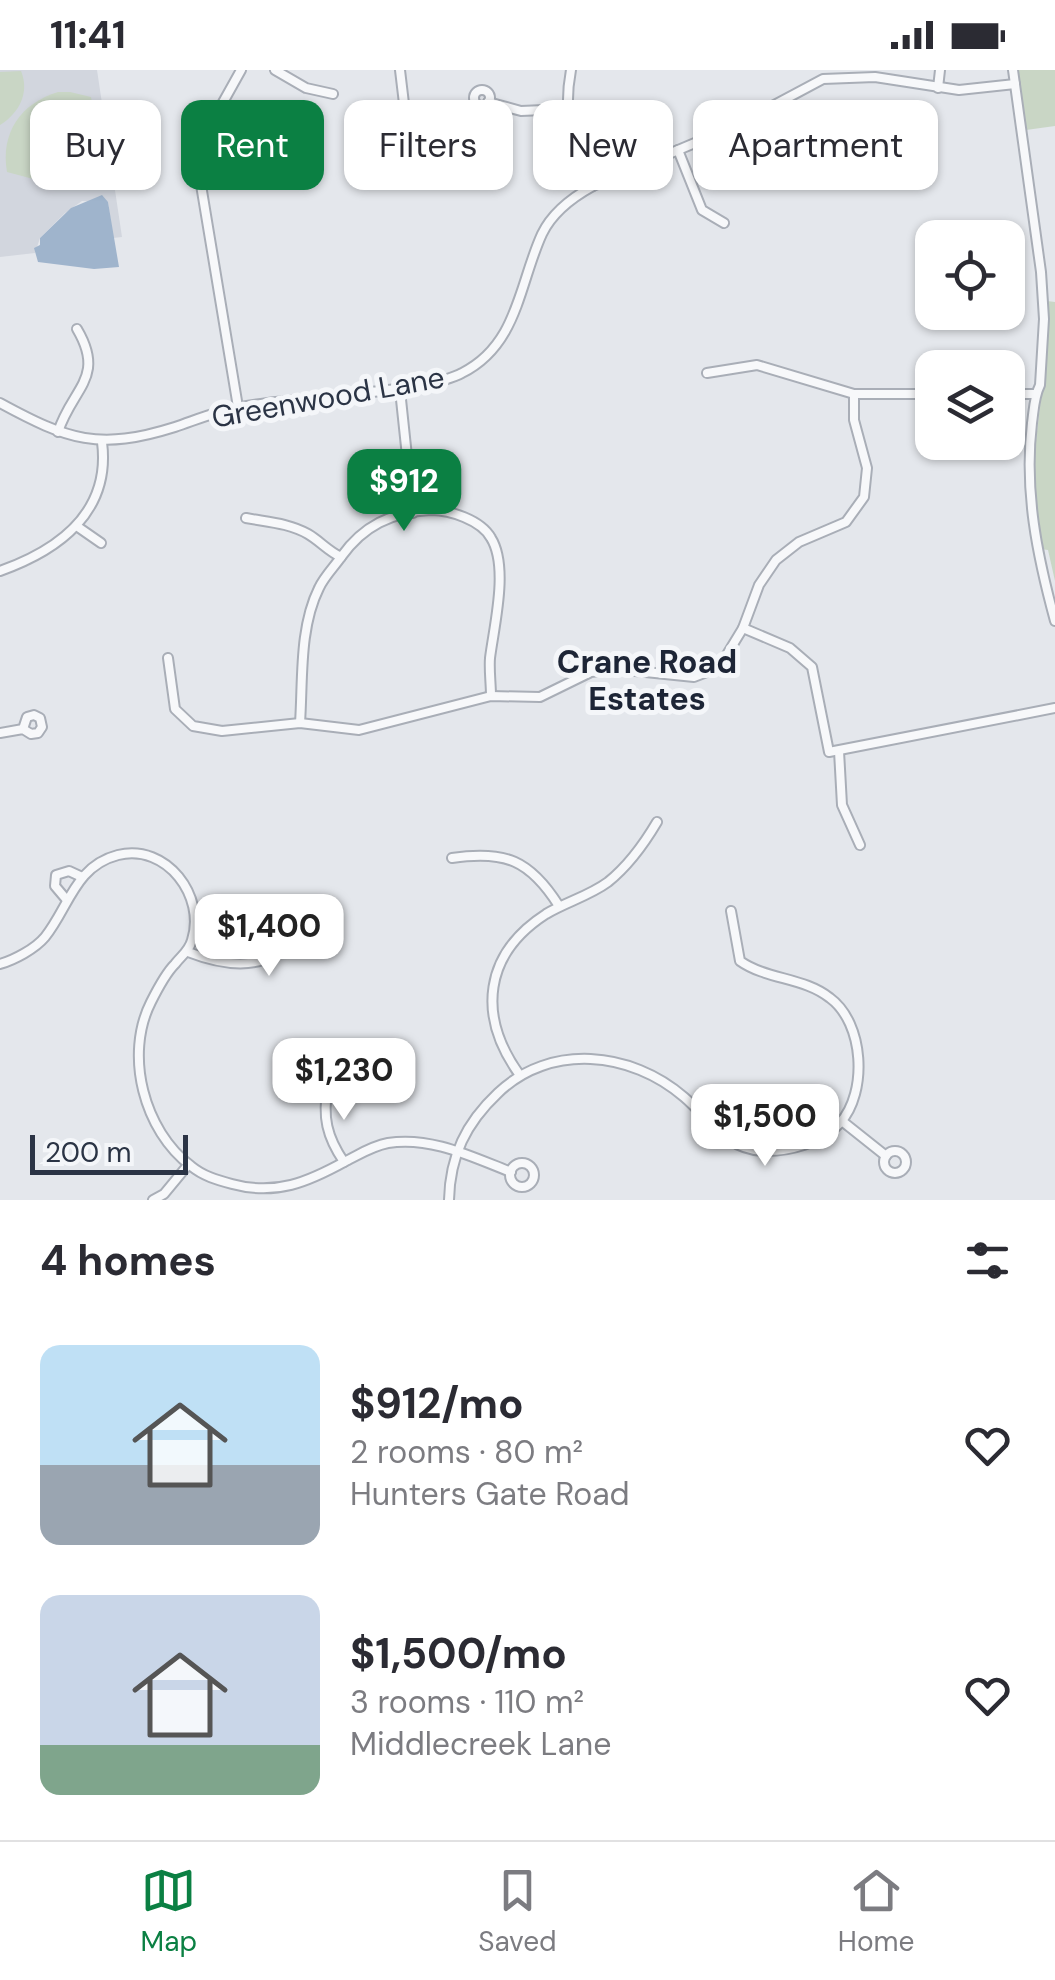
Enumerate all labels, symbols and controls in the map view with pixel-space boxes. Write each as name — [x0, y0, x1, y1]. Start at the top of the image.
text: 11:41 — [50, 10, 126, 60]
chip: Buy — [30, 100, 161, 190]
chip: Rent — [181, 100, 324, 190]
chip: Filters — [344, 100, 513, 190]
chip: New — [533, 100, 673, 190]
chip: Apartment — [693, 100, 938, 190]
map controls — [915, 220, 1025, 460]
button: locate — [915, 220, 1025, 330]
button: layers — [915, 350, 1025, 460]
street label: Greenwood Lane — [209, 357, 447, 437]
pin: $912 — [345, 449, 463, 534]
text: $912 — [369, 460, 439, 502]
district label: Crane Road Estates — [557, 641, 737, 720]
pin: $1,400 — [188, 894, 350, 979]
text: $1,400 — [217, 905, 321, 947]
pin: $1,230 — [263, 1038, 425, 1123]
text: $1,230 — [294, 1049, 394, 1091]
pin: $1,500 — [684, 1084, 846, 1169]
text: $1,500 — [713, 1095, 817, 1137]
scale bar — [30, 1130, 188, 1174]
text: 200 m — [45, 1134, 132, 1171]
text: 4 homes — [40, 1233, 216, 1288]
icon: filters — [960, 1233, 1015, 1288]
text: $912/mo — [350, 1376, 524, 1431]
icon: home — [120, 1385, 240, 1505]
icon: heart — [960, 1418, 1015, 1473]
text: 2 rooms · 80 m² — [350, 1431, 583, 1473]
text: Hunters Gate Road — [350, 1473, 630, 1515]
text: $1,500/mo — [350, 1626, 567, 1681]
icon: home — [120, 1635, 240, 1755]
icon: heart — [960, 1668, 1015, 1723]
text: 3 rooms · 110 m² — [350, 1681, 584, 1723]
text: Middlecreek Lane — [350, 1723, 611, 1765]
tab: Map — [141, 1863, 197, 1960]
tab: Saved — [478, 1863, 557, 1960]
tab: Home — [838, 1863, 914, 1960]

